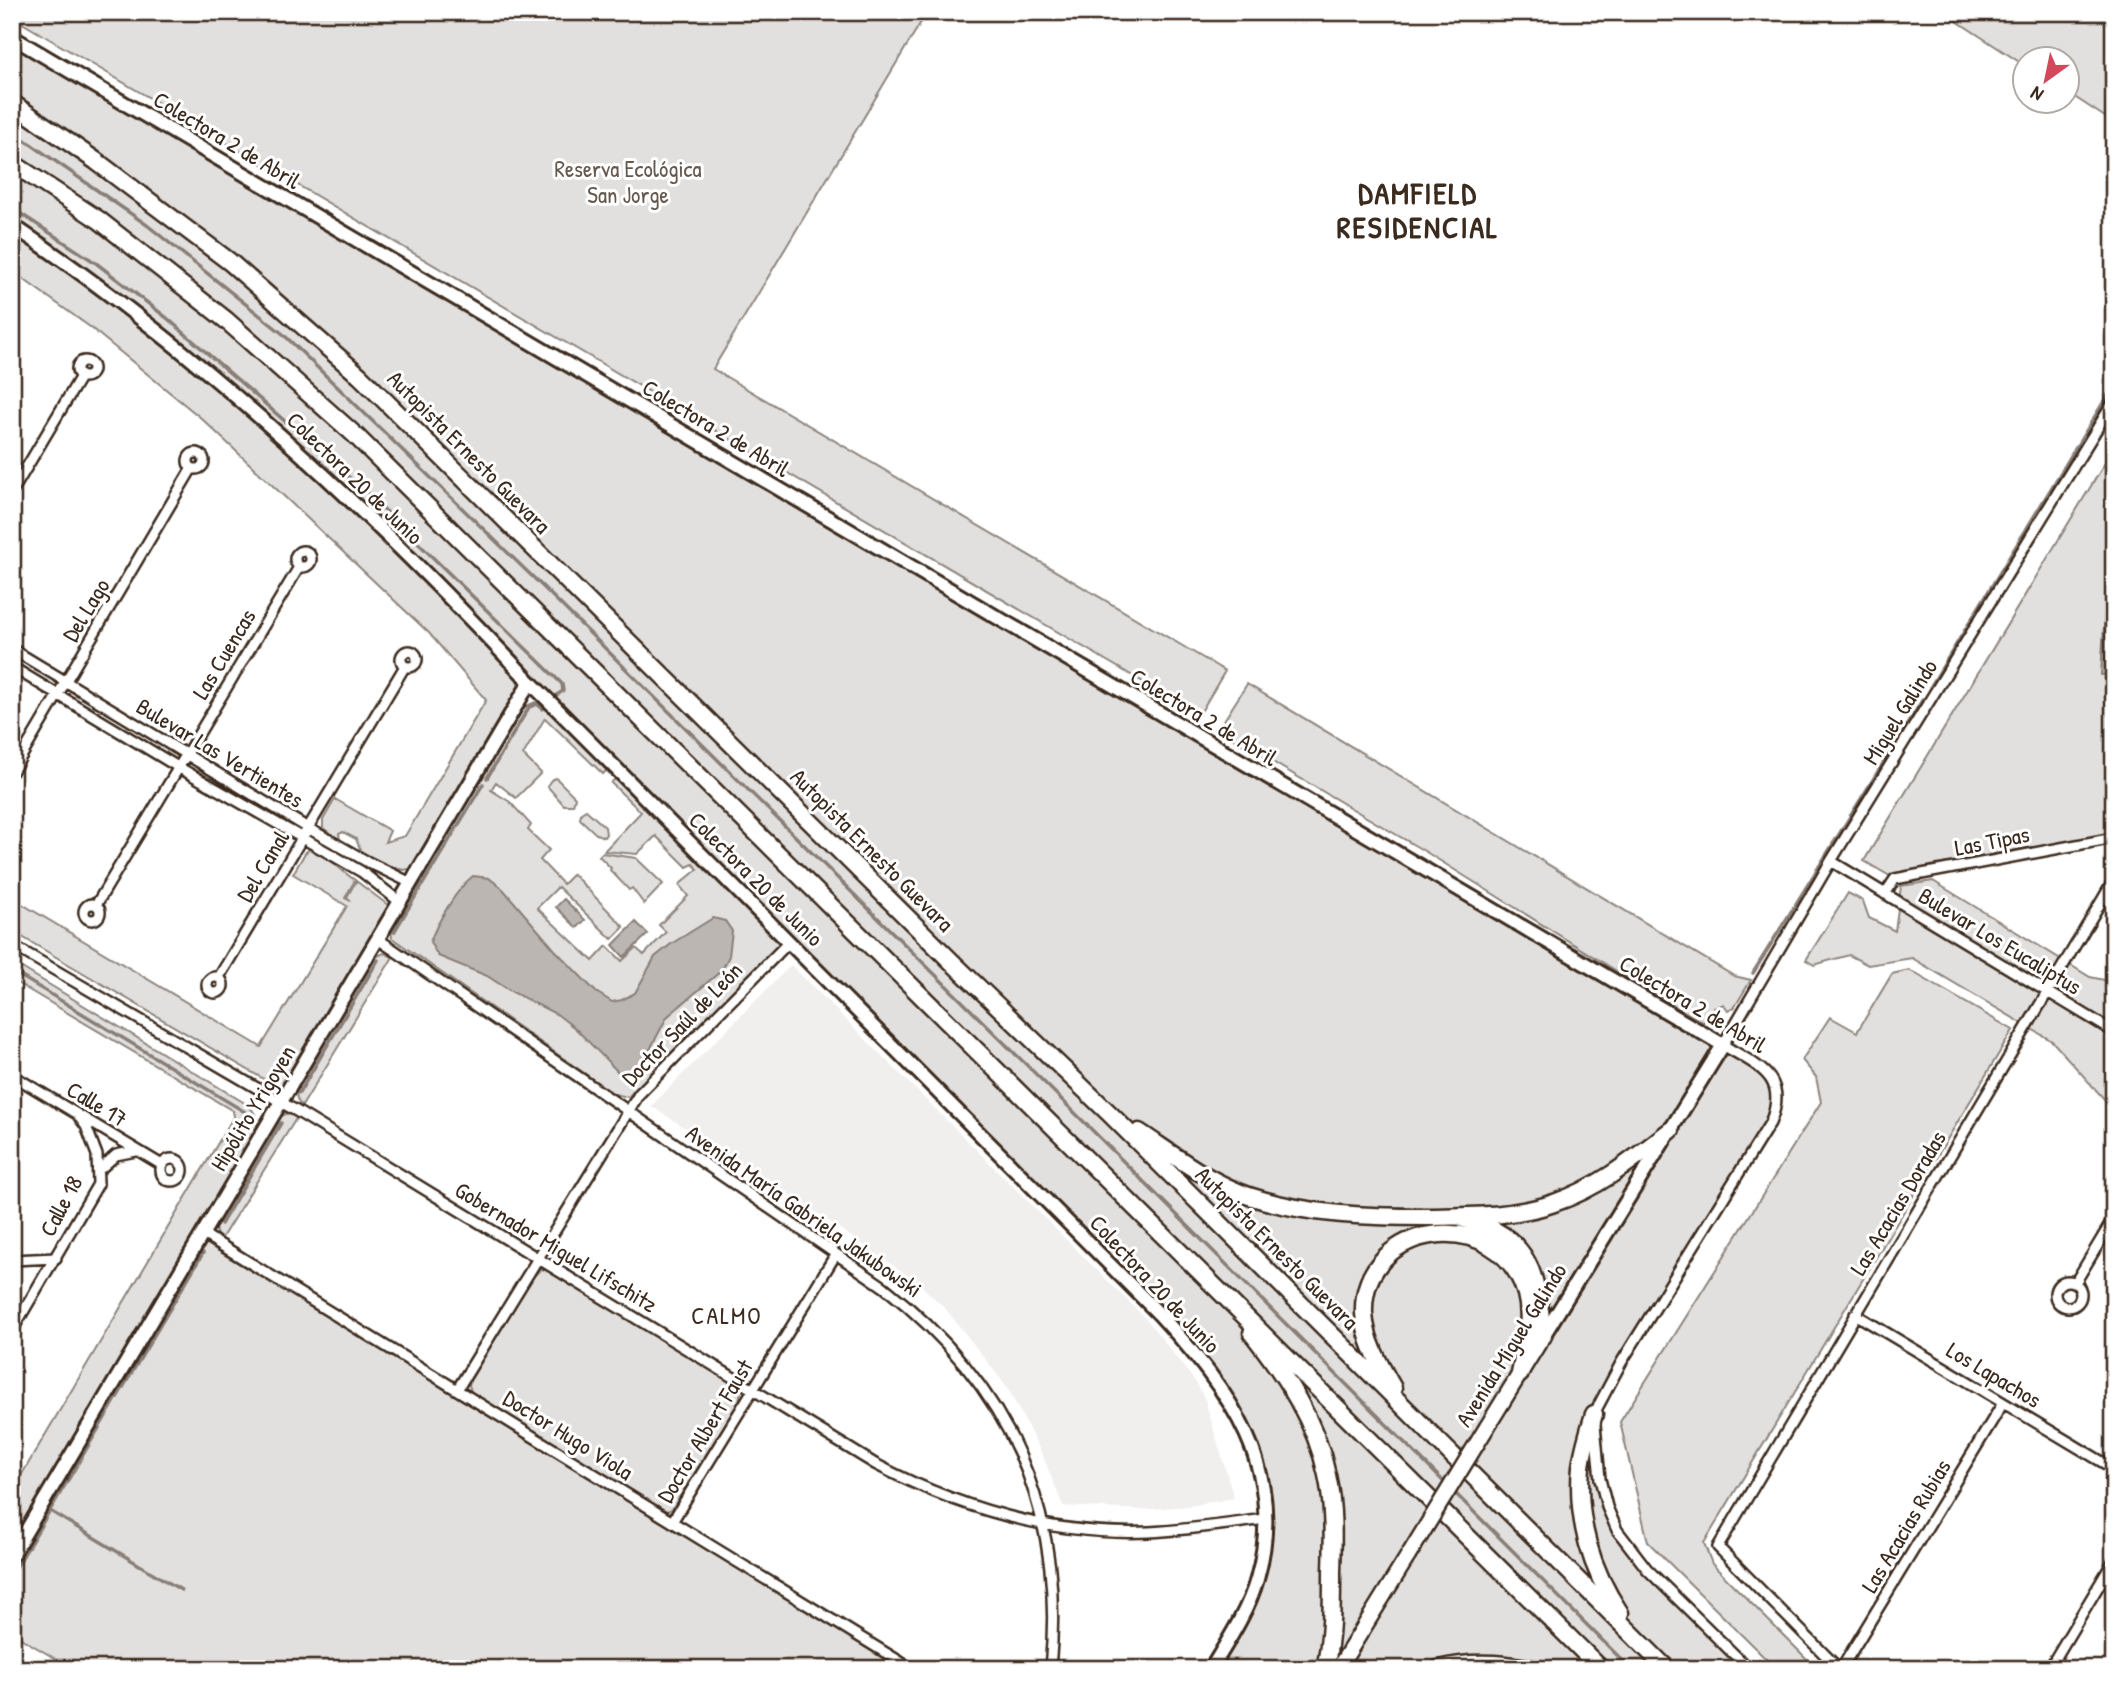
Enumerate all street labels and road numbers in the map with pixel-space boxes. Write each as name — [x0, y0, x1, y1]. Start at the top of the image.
street label: Colectora 2 de Abril — [148, 83, 307, 196]
street label: Autopista Ernesto Guevara — [381, 363, 558, 540]
street label: Colectora 2 de Abril — [637, 371, 796, 484]
street label: Colectora 20 de Junio — [280, 404, 430, 551]
street label: Del Lago — [55, 572, 117, 647]
street label: Las Cuencas — [185, 603, 263, 705]
street label: Miguel Galindo — [1855, 653, 1944, 770]
street label: Colectora 2 de Abril — [1125, 660, 1284, 773]
street label: Bulevar Las Vertientes — [131, 690, 310, 815]
street label: Autopista Ernesto Guevara — [784, 761, 961, 938]
street label: Colectora 20 de Junio — [682, 804, 831, 953]
street label: Las Tipas — [1952, 818, 2032, 863]
street label: Del Canal — [229, 823, 297, 907]
street label: Bulevar Los Eucaliptus — [1913, 880, 2088, 1002]
street label: Colectora 2 de Abril — [1614, 947, 1773, 1060]
street label: Doctor Saúl de León — [614, 955, 749, 1092]
street label: Hipólito Yrigoyen — [203, 1039, 302, 1176]
street label: Calle 17 — [61, 1073, 133, 1134]
street label: Avenida María Gabriela Jakubowski — [680, 1117, 929, 1304]
street label: Las Acacias Doradas — [1842, 1125, 1953, 1281]
street label: Autopista Ernesto Guevara — [1189, 1159, 1366, 1336]
street label: Calle 18 — [32, 1170, 89, 1241]
street label: Gobernador Miguel Lifschitz — [449, 1174, 663, 1319]
street label: Colectora 20 de Junio — [1083, 1208, 1228, 1360]
street label: Avenida Miguel Galindo — [1448, 1257, 1573, 1432]
street label: Los Lapachos — [1941, 1334, 2047, 1415]
street label: Doctor Albert Faust — [650, 1352, 760, 1508]
street label: Doctor Hugo Viola — [497, 1382, 639, 1487]
street label: Las Acacias Rubias — [1854, 1453, 1958, 1598]

